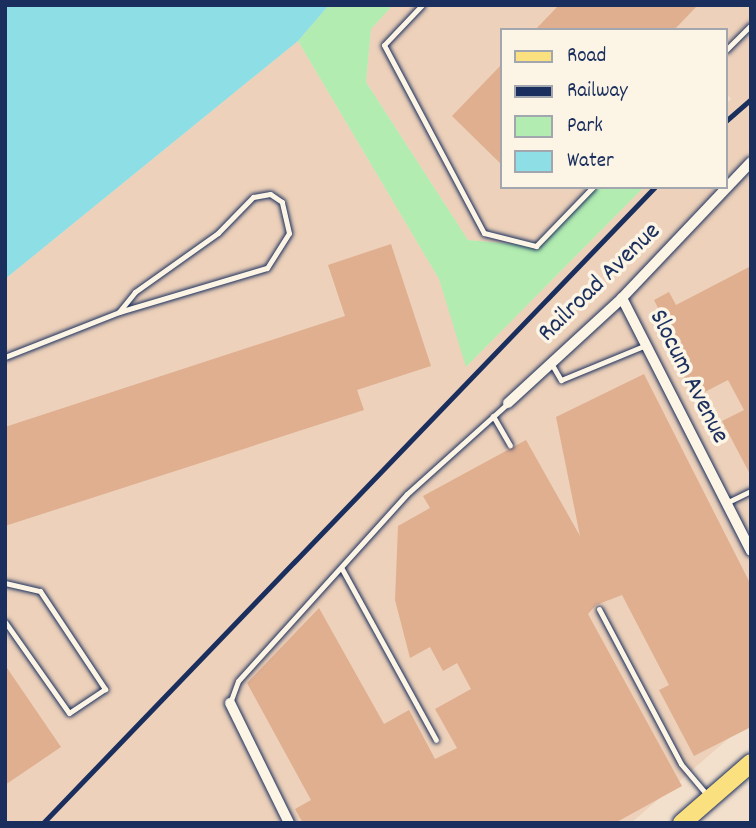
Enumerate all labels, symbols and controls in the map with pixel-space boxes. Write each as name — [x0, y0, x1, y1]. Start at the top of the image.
legend — [500, 28, 728, 189]
text: Road — [567, 42, 606, 72]
text: Railway — [567, 77, 628, 107]
text: Park — [567, 112, 603, 142]
text: Water — [567, 147, 614, 177]
street label: Railroad Avenue — [532, 217, 668, 349]
street label: Slocum Avenue — [641, 305, 735, 449]

